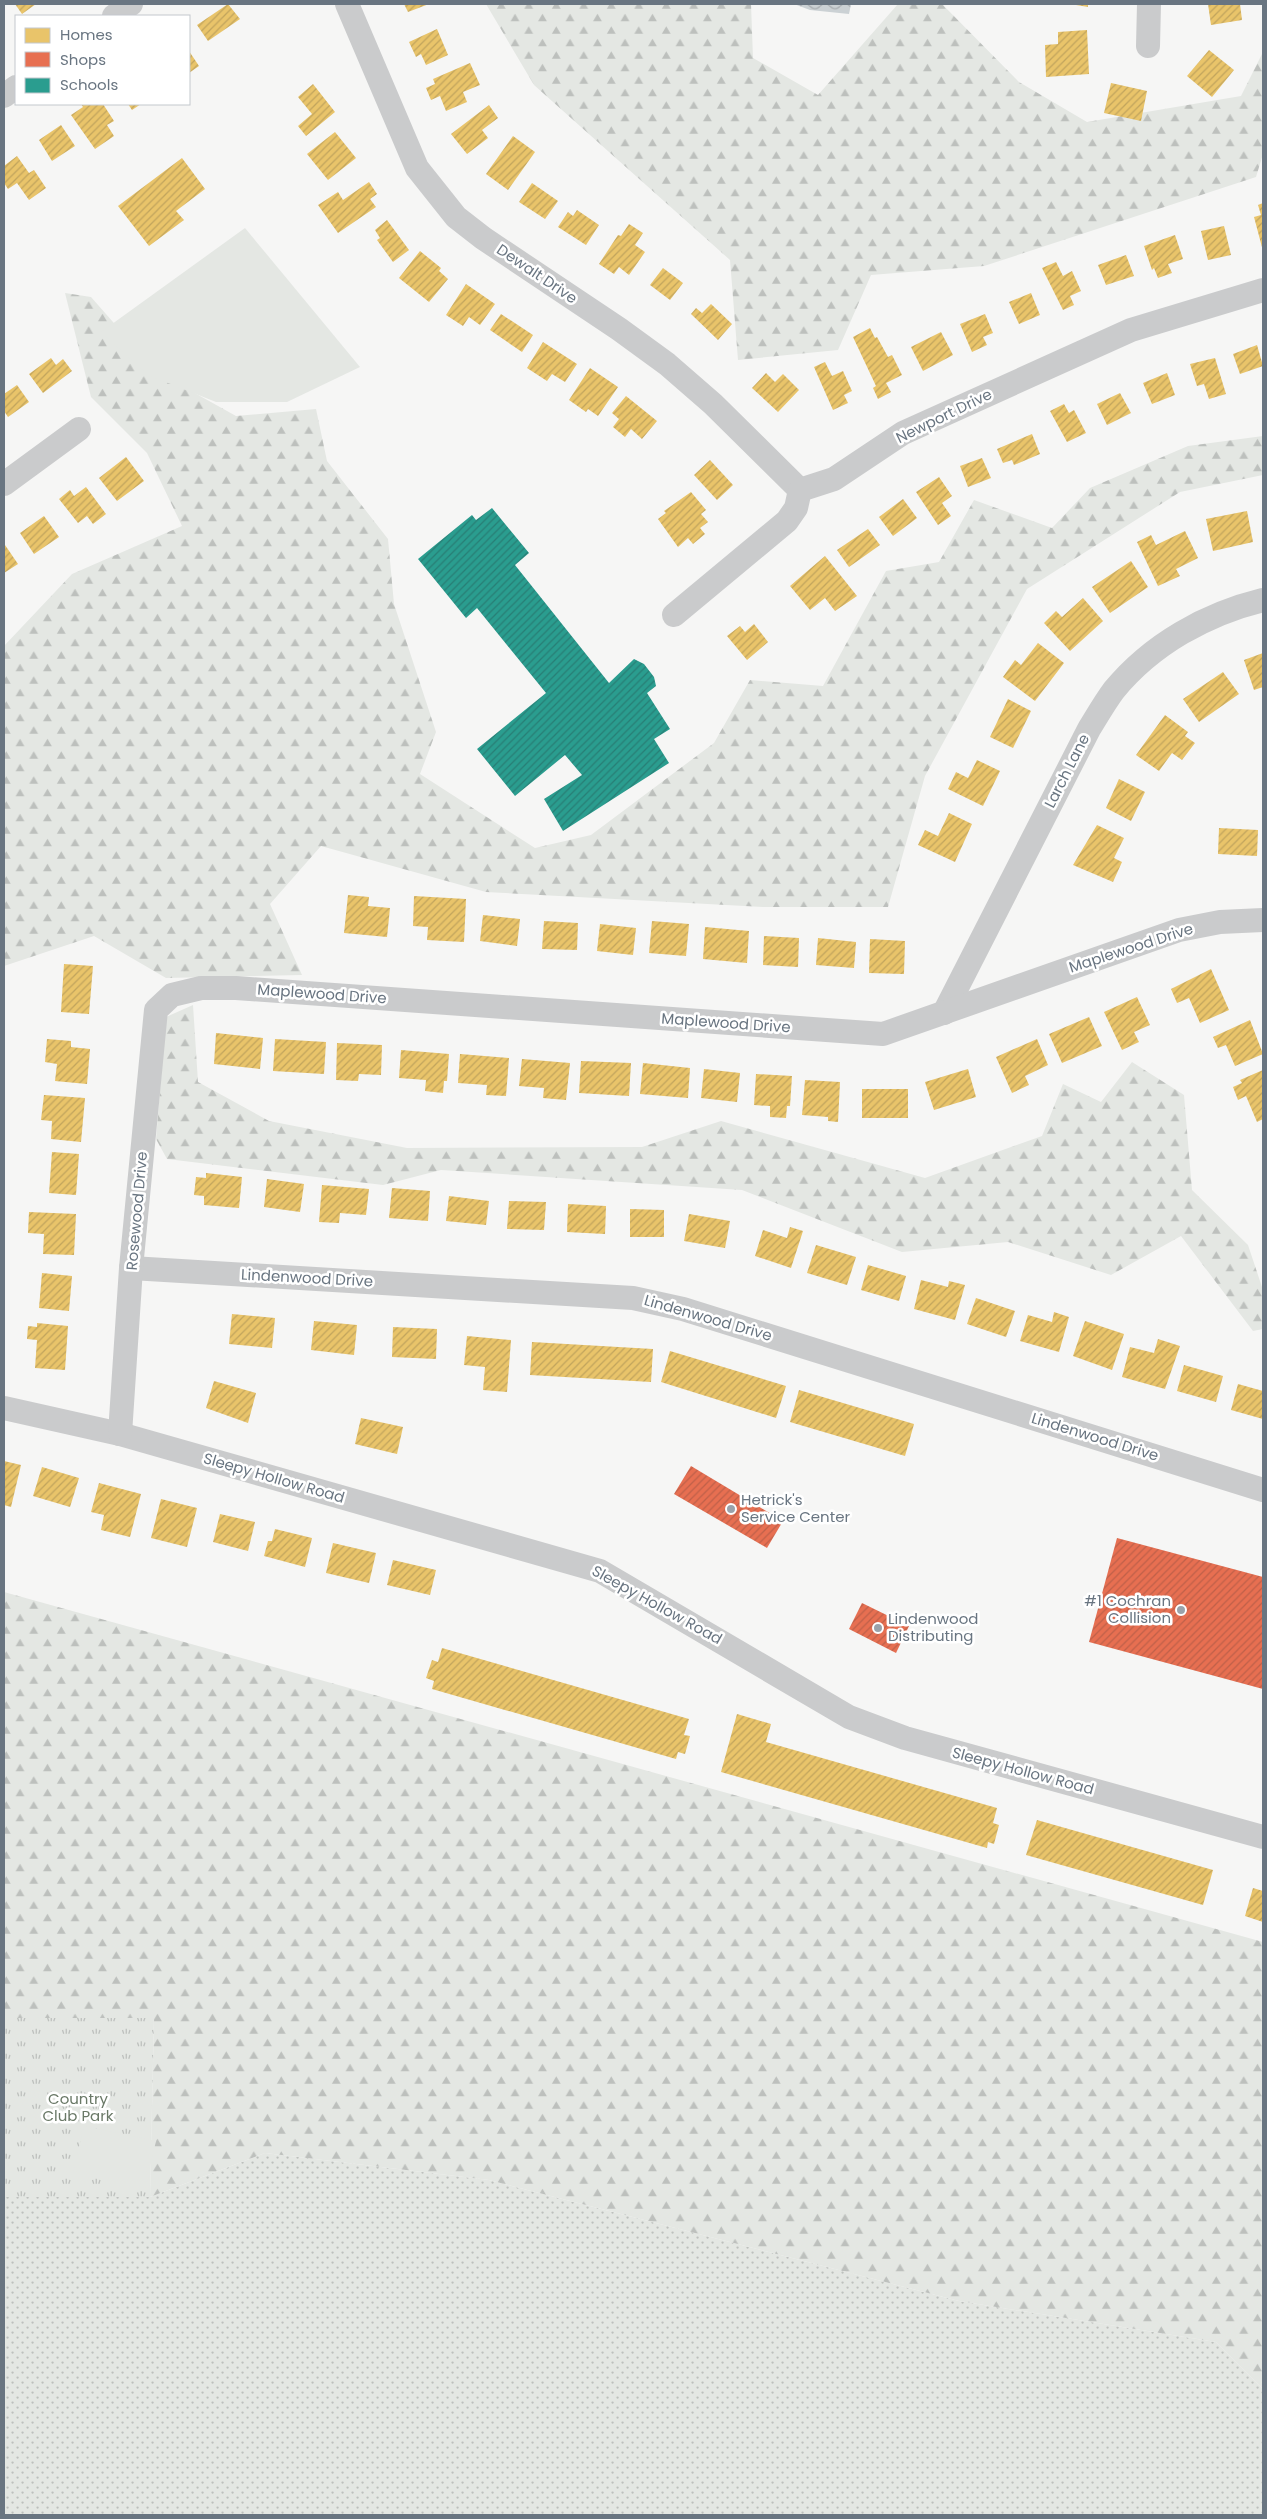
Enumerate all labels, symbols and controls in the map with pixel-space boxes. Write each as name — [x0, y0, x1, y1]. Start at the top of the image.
legend — [15, 15, 190, 105]
text: Homes — [60, 24, 113, 45]
text: Shops — [60, 49, 106, 70]
text: Schools — [60, 74, 118, 95]
street label: Dewalt Drive — [493, 239, 582, 308]
street label: Newport Drive — [892, 383, 995, 448]
street label: Larch Lane — [1039, 730, 1094, 811]
street label: Maplewood Drive — [1066, 918, 1196, 978]
street label: Maplewood Drive — [257, 979, 387, 1008]
street label: Maplewood Drive — [661, 1008, 791, 1037]
street label: Rosewood Drive — [121, 1151, 152, 1271]
street label: Lindenwood Drive — [241, 1264, 374, 1291]
street label: Lindenwood Drive — [642, 1289, 775, 1346]
street label: Lindenwood Drive — [1029, 1407, 1161, 1466]
street label: Sleepy Hollow Road — [201, 1447, 347, 1508]
place label: Hetrick's Service Center — [741, 1489, 850, 1527]
marker: Hetrick's Service Center — [725, 1503, 737, 1515]
street label: Sleepy Hollow Road — [588, 1560, 726, 1649]
place label: #1 Cochran Collision — [1084, 1590, 1171, 1628]
marker: #1 Cochran Collision — [1175, 1604, 1187, 1616]
place label: Lindenwood Distributing — [888, 1608, 978, 1646]
marker: Lindenwood Distributing — [872, 1622, 884, 1634]
street label: Sleepy Hollow Road — [950, 1741, 1096, 1800]
park label: Country Club Park — [42, 2088, 114, 2126]

